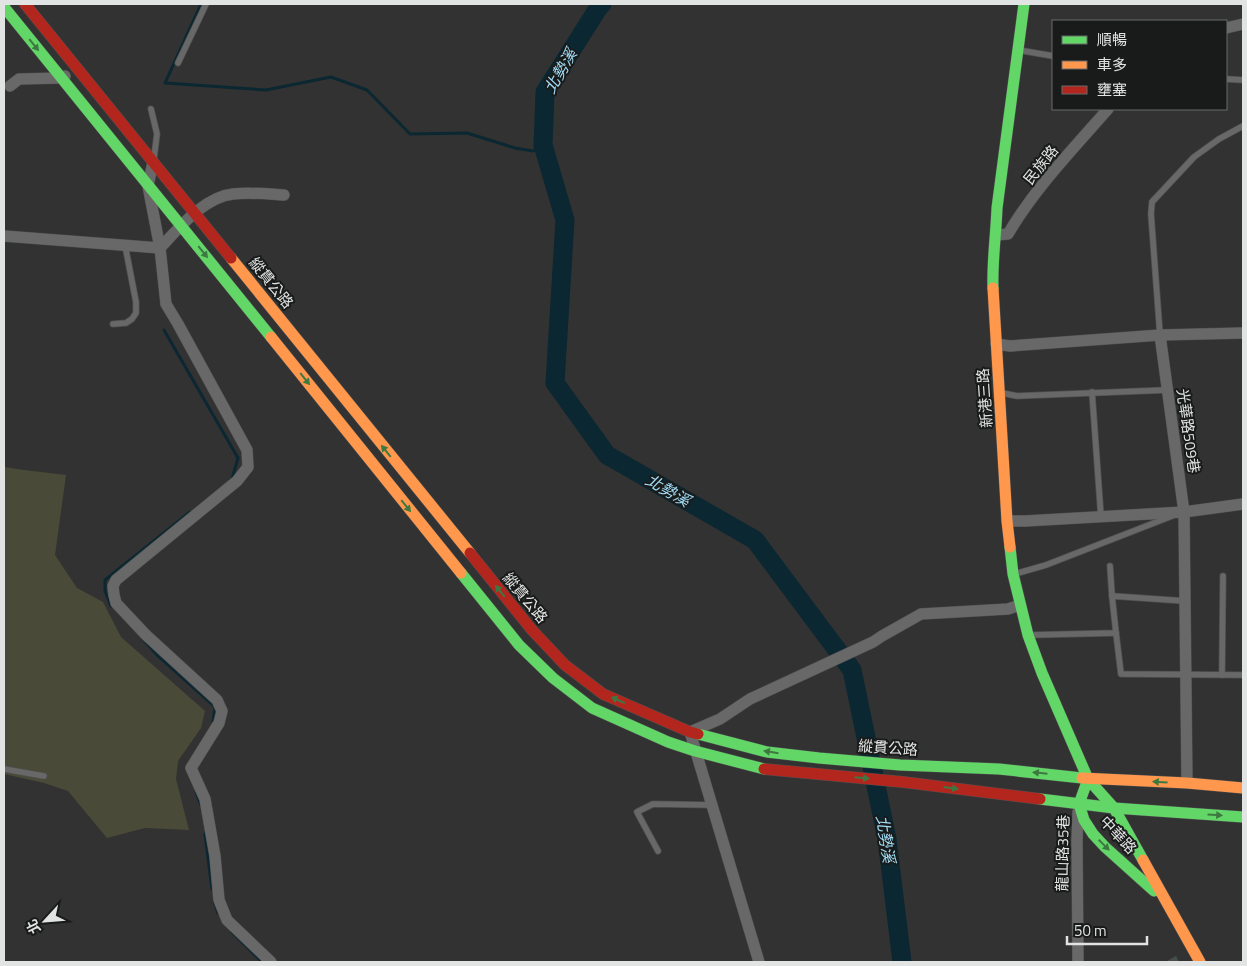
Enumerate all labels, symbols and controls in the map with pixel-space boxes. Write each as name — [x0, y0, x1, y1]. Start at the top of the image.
legend — [1052, 20, 1227, 110]
text: 順暢 — [1097, 28, 1127, 51]
one-way arrow — [29, 38, 40, 51]
water label: 北勢溪 — [538, 42, 583, 98]
text: 車多 — [1097, 53, 1127, 76]
text: 壅塞 — [1097, 78, 1127, 101]
street label: 民族路 — [1018, 140, 1064, 189]
one-way arrow — [198, 245, 208, 259]
street label: 縱貫公路 — [244, 252, 299, 313]
street label: 新港三路 — [971, 367, 998, 429]
one-way arrow — [299, 372, 310, 385]
street label: 光華路509巷 — [1171, 387, 1206, 475]
one-way arrow — [381, 445, 392, 458]
water label: 北勢溪 — [641, 468, 697, 513]
one-way arrow — [401, 499, 412, 512]
street label: 縱貫公路 — [497, 567, 553, 628]
one-way arrow — [494, 585, 505, 598]
one-way arrow — [611, 696, 625, 704]
street label: 縱貫公路 — [857, 734, 919, 761]
one-way arrow — [763, 747, 779, 755]
one-way arrow — [1031, 769, 1047, 777]
one-way arrow — [854, 775, 870, 783]
one-way arrow — [1151, 778, 1167, 786]
one-way arrow — [943, 784, 959, 792]
street label: 中華路 — [1095, 810, 1142, 859]
one-way arrow — [1207, 812, 1223, 820]
water label: 北勢溪 — [870, 813, 902, 867]
street label: 龍山路35巷 — [1050, 814, 1075, 892]
one-way arrow — [1098, 839, 1110, 851]
north arrow — [20, 896, 70, 946]
scale bar — [1067, 914, 1147, 946]
text: 北 — [20, 916, 45, 938]
text: 50 m — [1074, 919, 1107, 942]

